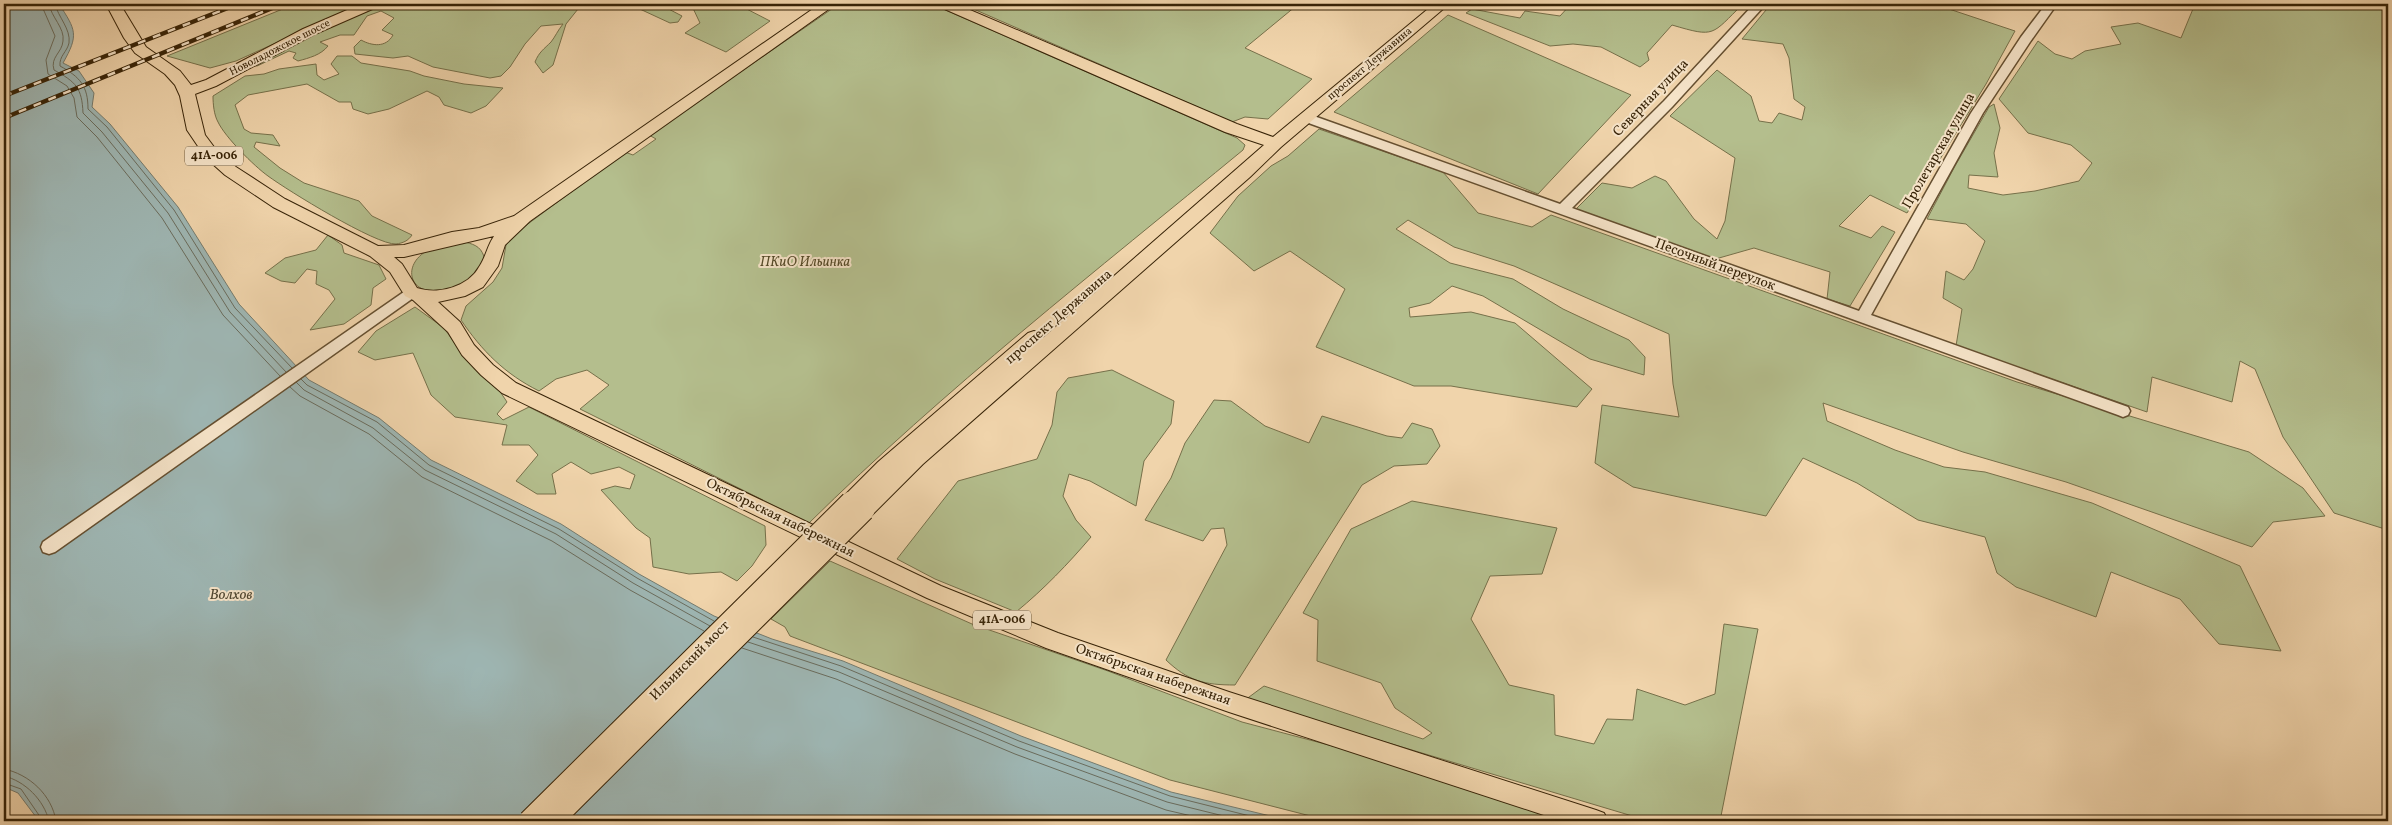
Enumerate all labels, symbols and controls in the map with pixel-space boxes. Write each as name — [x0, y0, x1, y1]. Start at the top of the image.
street label: Новоладожское шоссе — [227, 16, 333, 80]
street label: проспект Державина — [1324, 24, 1416, 104]
street label: Северная улица — [1609, 55, 1693, 141]
street label: Пролетарская улица — [1898, 90, 1980, 212]
road number: 41А-006 — [185, 146, 243, 166]
street label: Песочный переулок — [1652, 234, 1778, 296]
park label: ПКиО Ильинка — [760, 253, 850, 272]
street label: проспект Державина — [1002, 265, 1116, 369]
street label: Октябрьская набережная — [703, 474, 857, 562]
water label: Волхов — [210, 585, 252, 606]
road number: 41А-006 — [973, 610, 1031, 630]
street label: Ильинский мост — [646, 617, 734, 705]
street label: Октябрьская набережная — [1073, 639, 1233, 711]

